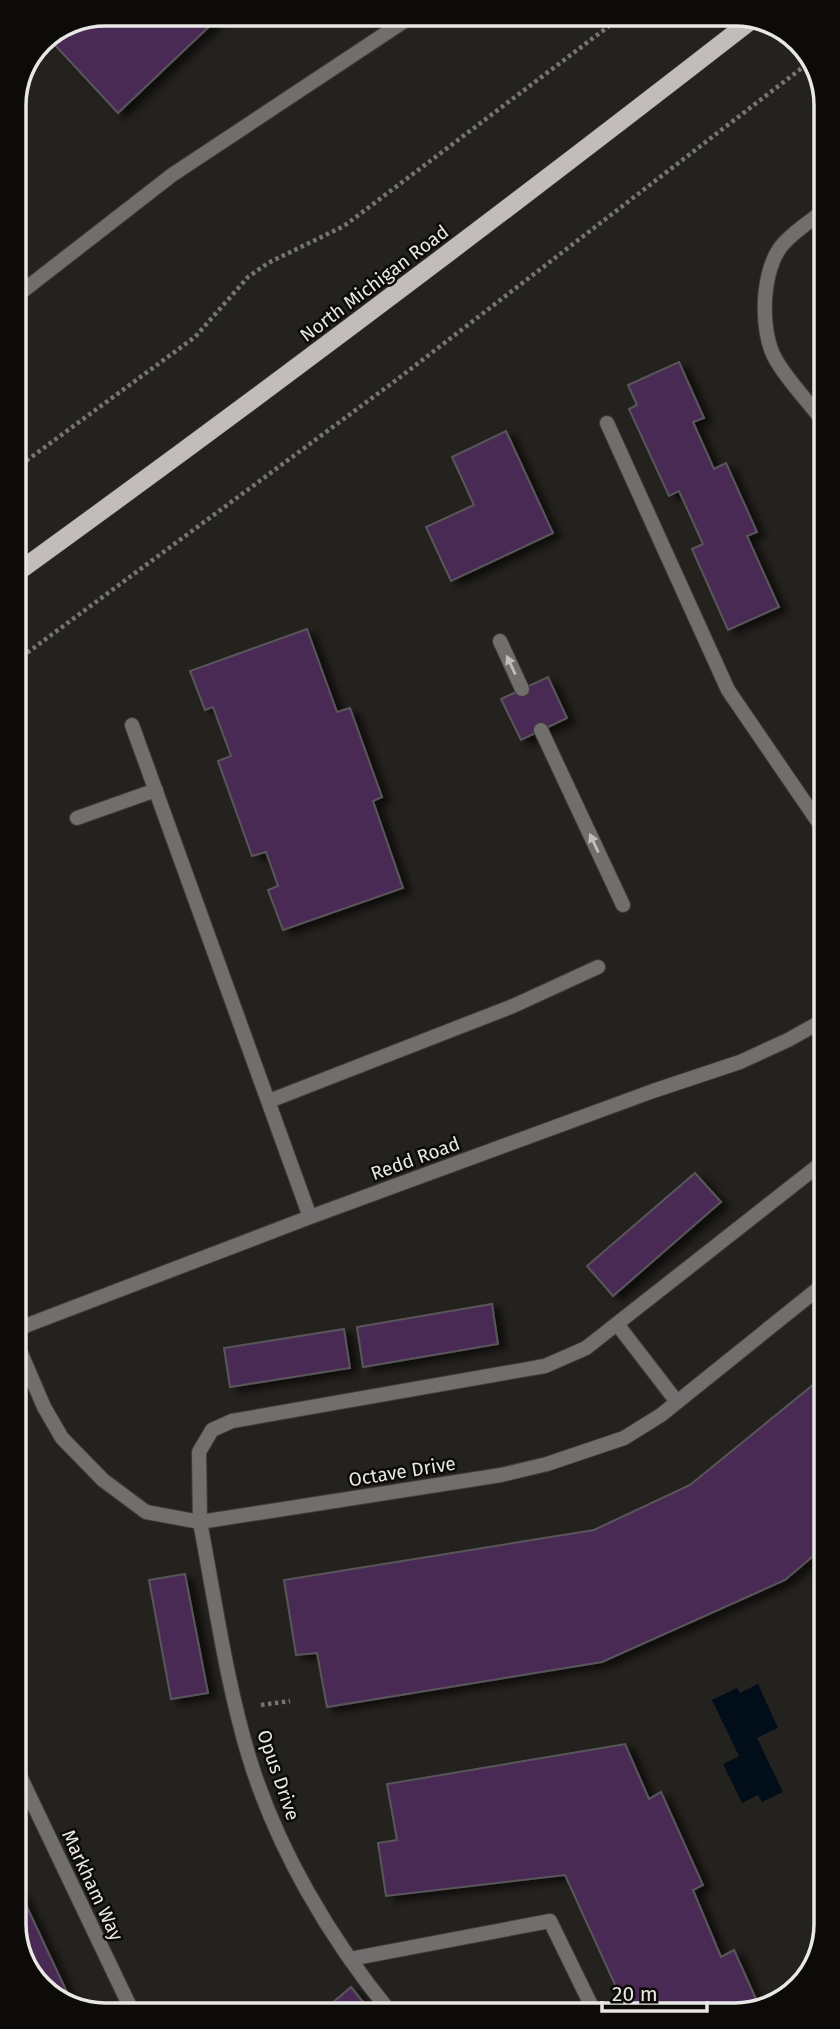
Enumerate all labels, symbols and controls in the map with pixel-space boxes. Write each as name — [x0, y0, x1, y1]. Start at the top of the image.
street label: North Michigan Road — [296, 220, 453, 347]
one-way arrow — [505, 655, 517, 675]
one-way arrow — [588, 833, 599, 854]
street label: Redd Road — [367, 1132, 463, 1185]
street label: Octave Drive — [347, 1452, 457, 1491]
street label: Opus Drive — [252, 1727, 305, 1823]
street label: Markham Way — [57, 1826, 128, 1945]
scale bar — [602, 1969, 707, 2013]
text: 20 m — [612, 1981, 658, 2007]

